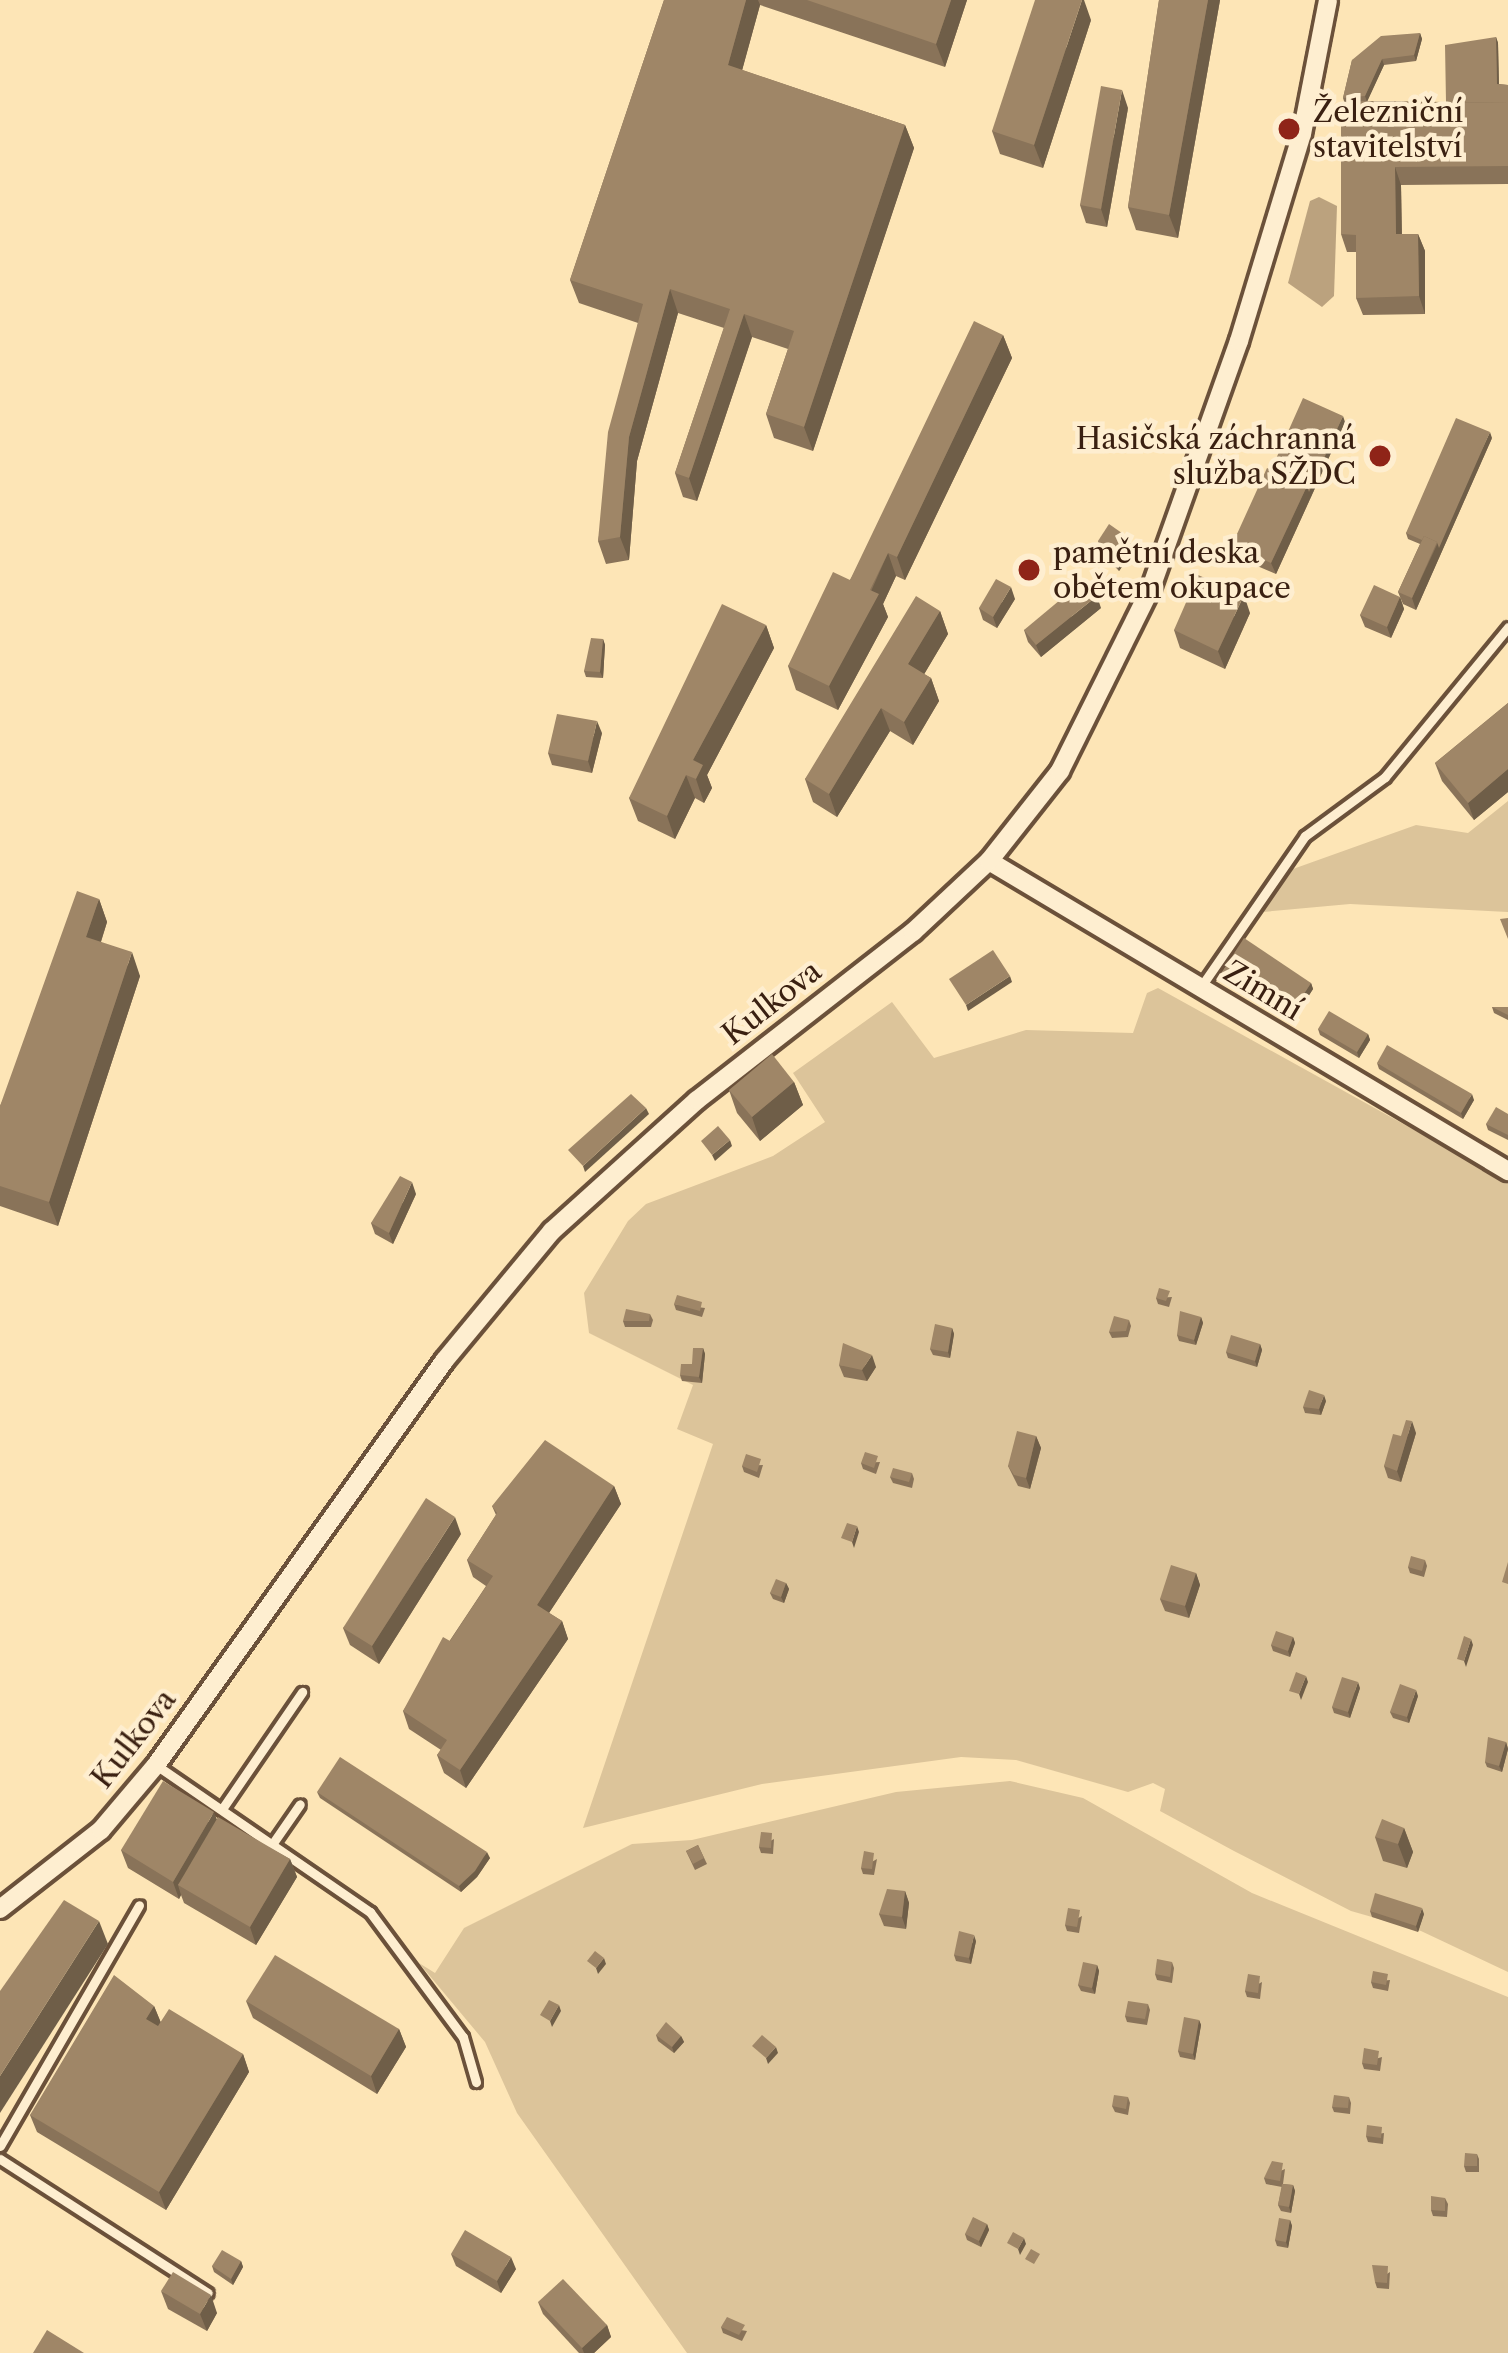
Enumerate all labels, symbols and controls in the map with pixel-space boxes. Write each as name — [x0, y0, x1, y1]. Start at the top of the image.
place label: Železniční stavitelství — [1313, 94, 1463, 164]
marker: Železniční stavitelství — [1276, 116, 1302, 142]
place label: Hasičská záchranná služba SŽDC — [1075, 421, 1356, 492]
marker: Hasičská záchranná služba SŽDC — [1367, 443, 1393, 469]
place label: pamětní deska obětem okupace — [1053, 535, 1291, 606]
marker: pamětní deska obětem okupace — [1016, 557, 1042, 583]
street label: Kulkova — [715, 953, 829, 1053]
street label: Zimní — [1217, 954, 1309, 1028]
street label: Kulkova — [84, 1682, 184, 1796]

